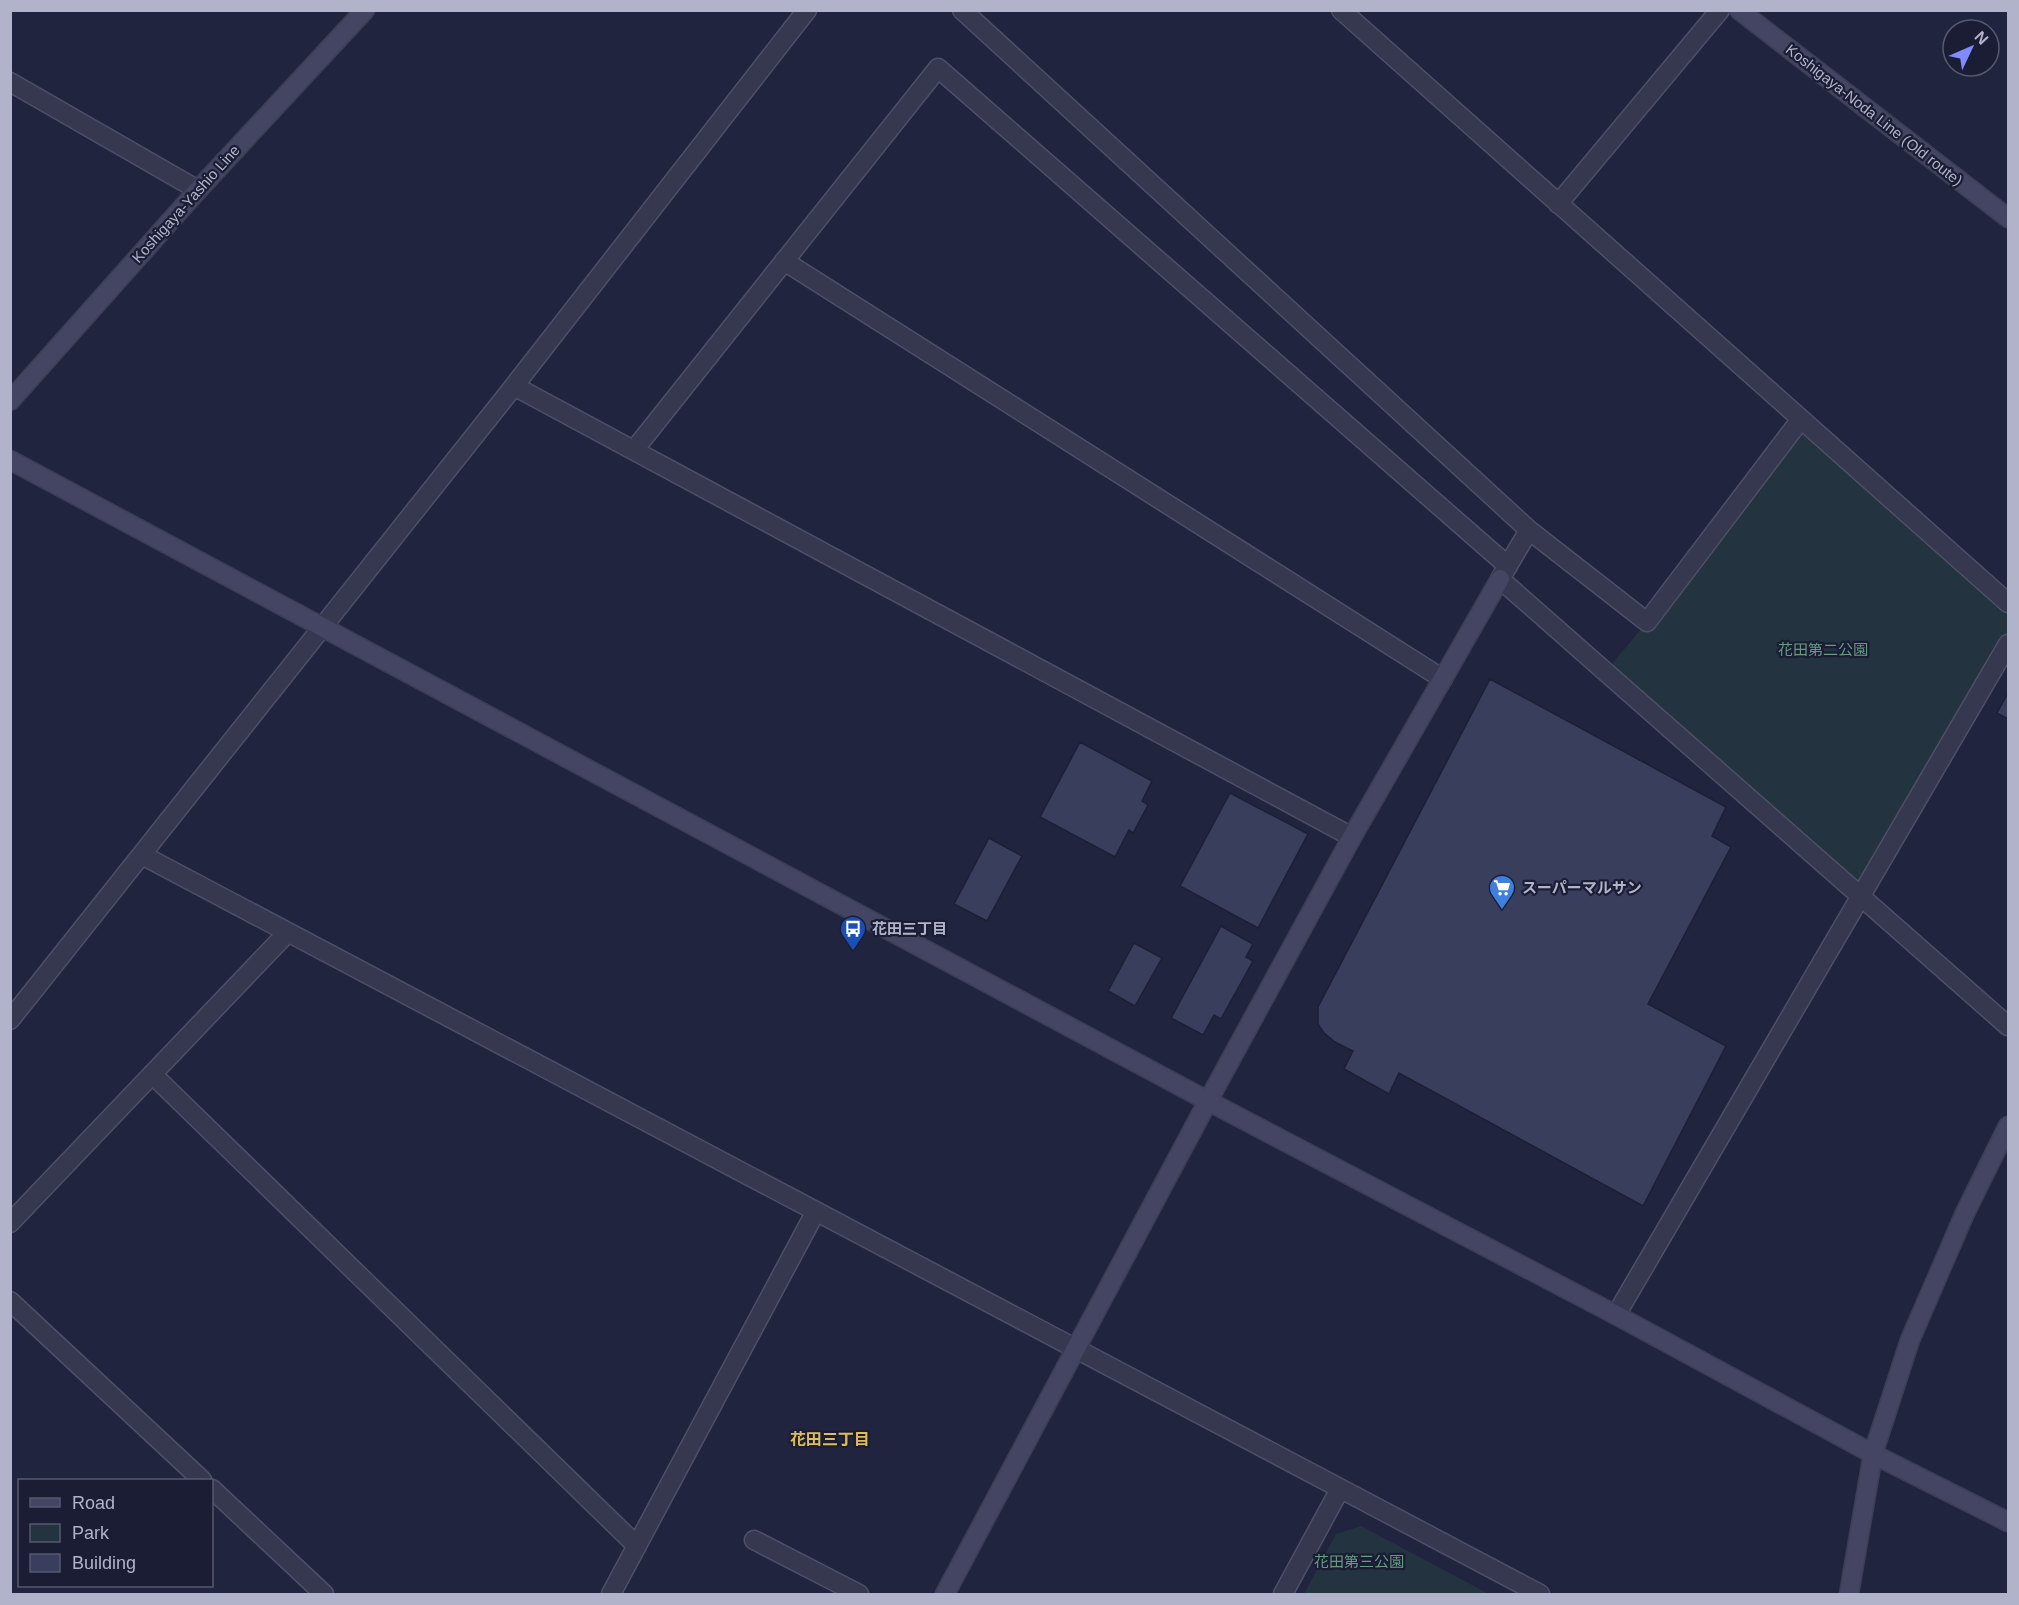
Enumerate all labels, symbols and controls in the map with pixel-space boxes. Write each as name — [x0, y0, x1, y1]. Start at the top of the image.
north arrow — [1941, 18, 2001, 78]
text: N — [1971, 28, 1992, 48]
street label: Koshigaya-Noda Line (Old route) — [1783, 40, 1966, 189]
street label: Koshigaya-Yashio Line — [128, 141, 243, 266]
park label: 花田第二公園 — [1778, 641, 1868, 658]
supermarket icon: スーパーマルサン — [1487, 873, 1517, 911]
place label: スーパーマルサン — [1522, 879, 1642, 896]
bus stop icon: 花田三丁目 — [838, 914, 868, 952]
place label: 花田三丁目 — [872, 920, 947, 937]
district label: 花田三丁目 — [790, 1431, 870, 1448]
legend — [18, 1479, 213, 1587]
text: Road — [72, 1493, 115, 1513]
text: Park — [72, 1523, 110, 1543]
text: Building — [72, 1553, 136, 1573]
park label: 花田第三公園 — [1314, 1553, 1404, 1570]

